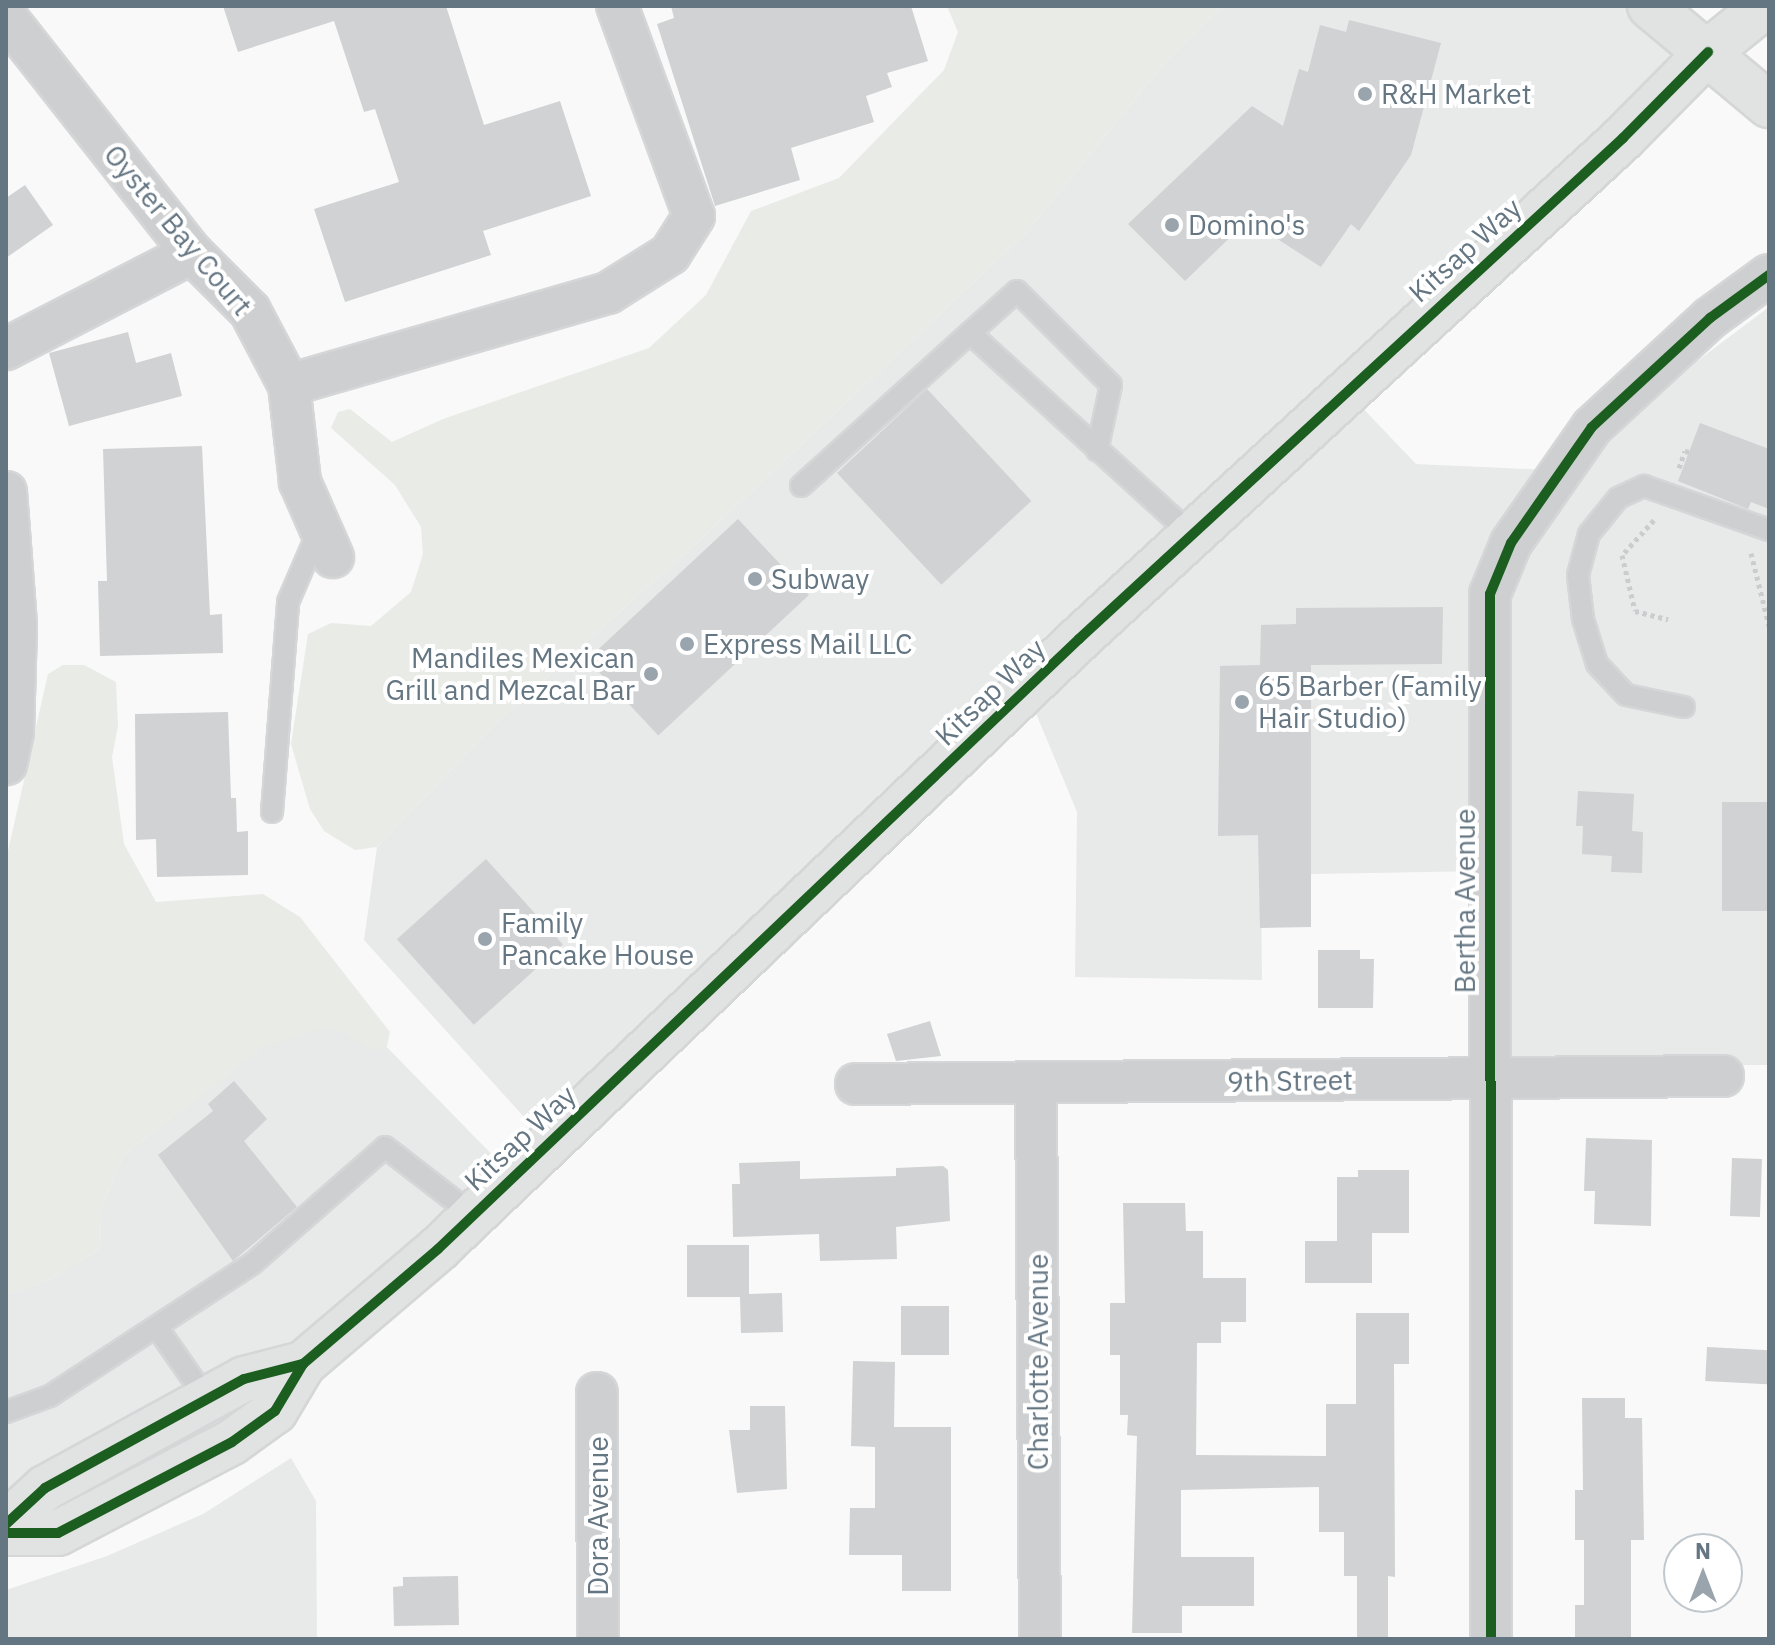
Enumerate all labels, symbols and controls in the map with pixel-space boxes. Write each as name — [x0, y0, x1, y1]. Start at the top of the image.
place label: R&H Market — [1381, 77, 1531, 111]
marker: R&H Market — [1356, 85, 1374, 103]
street label: Oyster Bay Court — [97, 138, 259, 322]
street label: Kitsap Way — [1402, 191, 1528, 309]
place label: Domino's — [1188, 208, 1305, 242]
marker: Domino's — [1163, 216, 1181, 234]
place label: Subway — [771, 562, 869, 596]
marker: Subway — [746, 570, 764, 588]
place label: Express Mail LLC — [703, 627, 912, 661]
street label: Kitsap Way — [928, 631, 1052, 753]
marker: Express Mail LLC — [678, 635, 696, 653]
place label: Mandiles Mexican Grill and Mezcal Bar — [385, 641, 635, 707]
marker: Mandiles Mexican Grill and Mezcal Bar — [642, 665, 660, 683]
place label: 65 Barber (Family Hair Studio) — [1258, 669, 1482, 735]
marker: 65 Barber (Family Hair Studio) — [1233, 693, 1251, 711]
street label: Bertha Avenue — [1448, 809, 1482, 993]
place label: Family Pancake House — [501, 906, 694, 972]
marker: Family Pancake House — [476, 930, 494, 948]
street label: 9th Street — [1227, 1063, 1353, 1099]
street label: Kitsap Way — [458, 1078, 582, 1198]
street label: Charlotte Avenue — [1021, 1254, 1055, 1470]
street label: Dora Avenue — [581, 1436, 615, 1596]
north arrow — [1663, 1533, 1743, 1613]
text: N — [1695, 1536, 1711, 1565]

